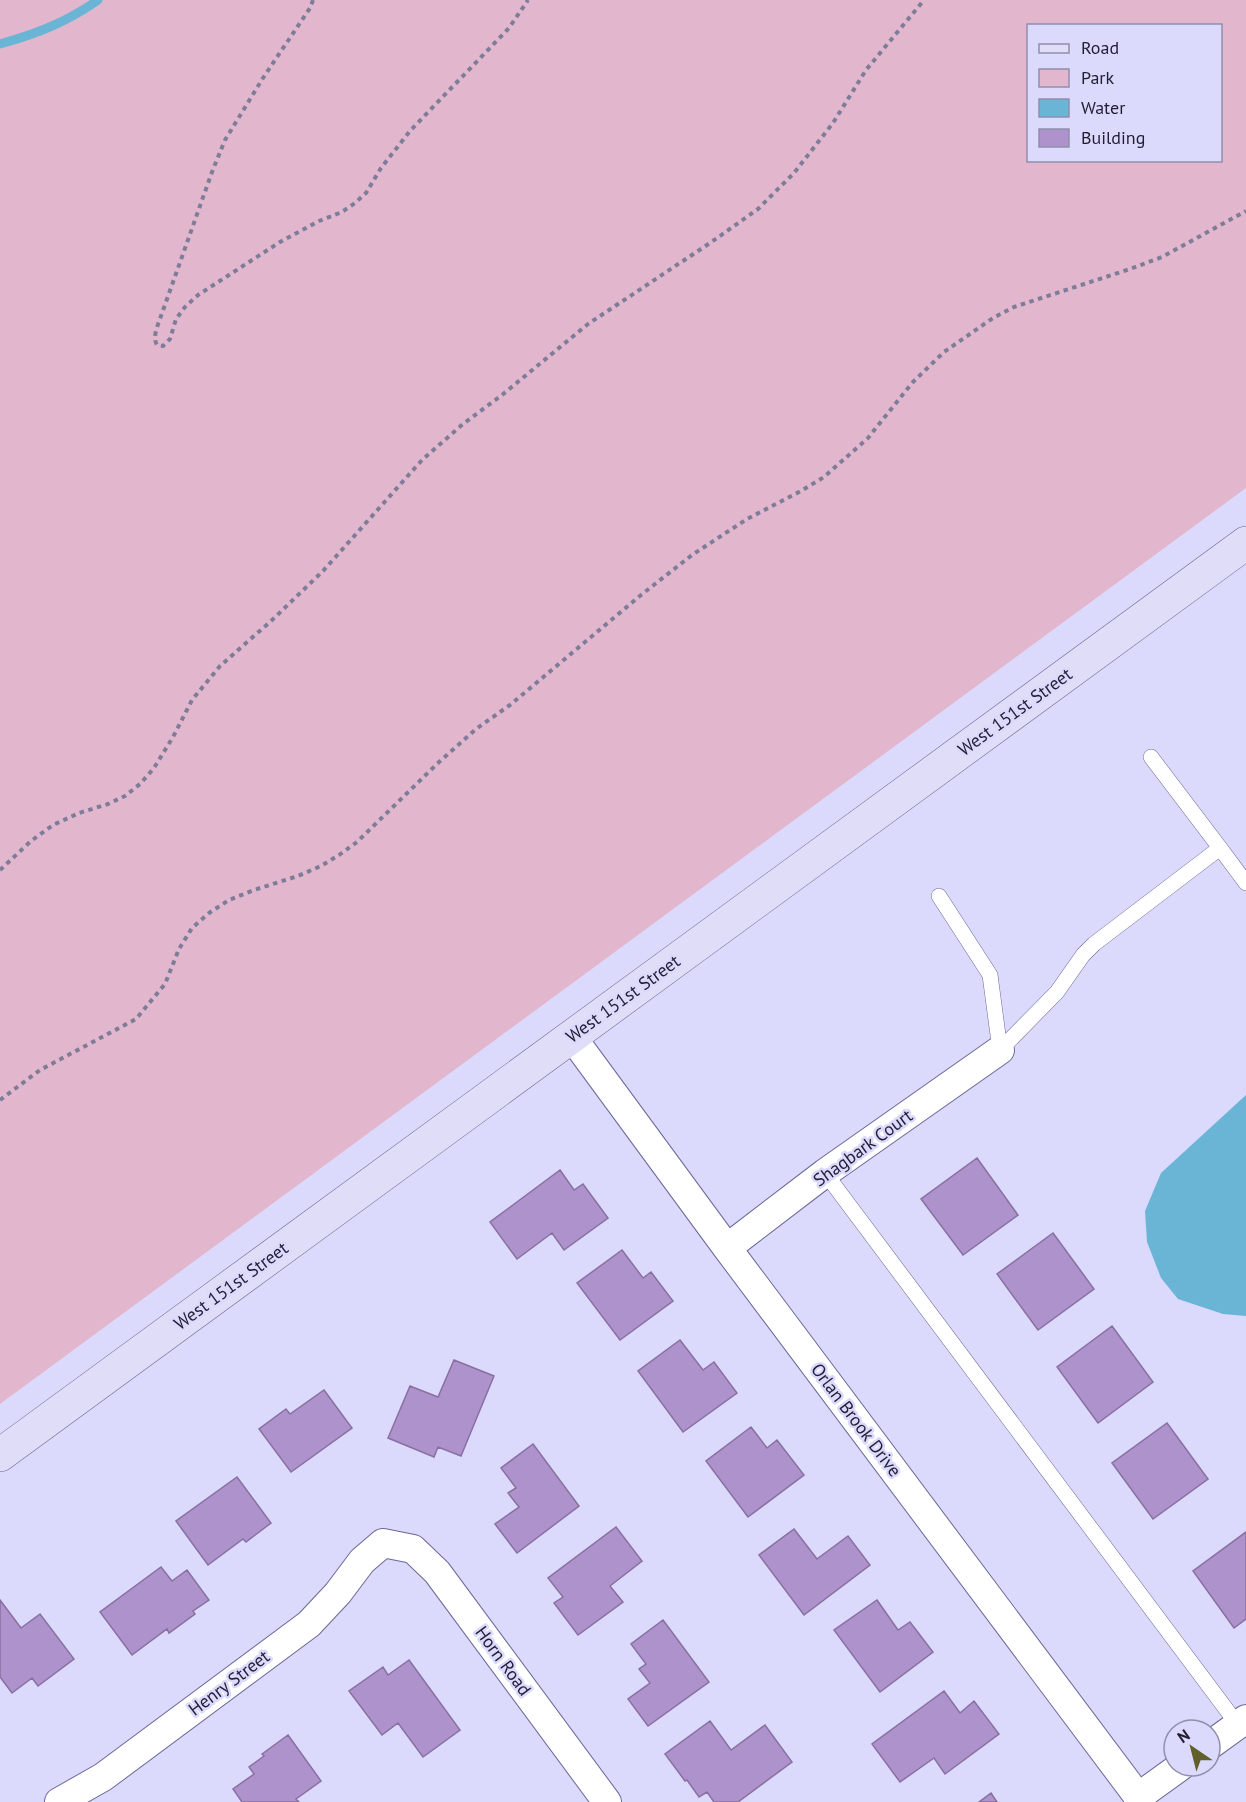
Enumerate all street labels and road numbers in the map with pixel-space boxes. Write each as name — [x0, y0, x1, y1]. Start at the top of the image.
street label: West 151st Street — [953, 662, 1076, 761]
street label: West 151st Street — [561, 949, 684, 1048]
street label: Shagbark Court — [808, 1104, 917, 1191]
street label: West 151st Street — [169, 1236, 292, 1335]
street label: Orlan Brook Drive — [806, 1358, 907, 1481]
street label: Horn Road — [470, 1621, 536, 1700]
street label: Henry Street — [184, 1645, 274, 1721]

